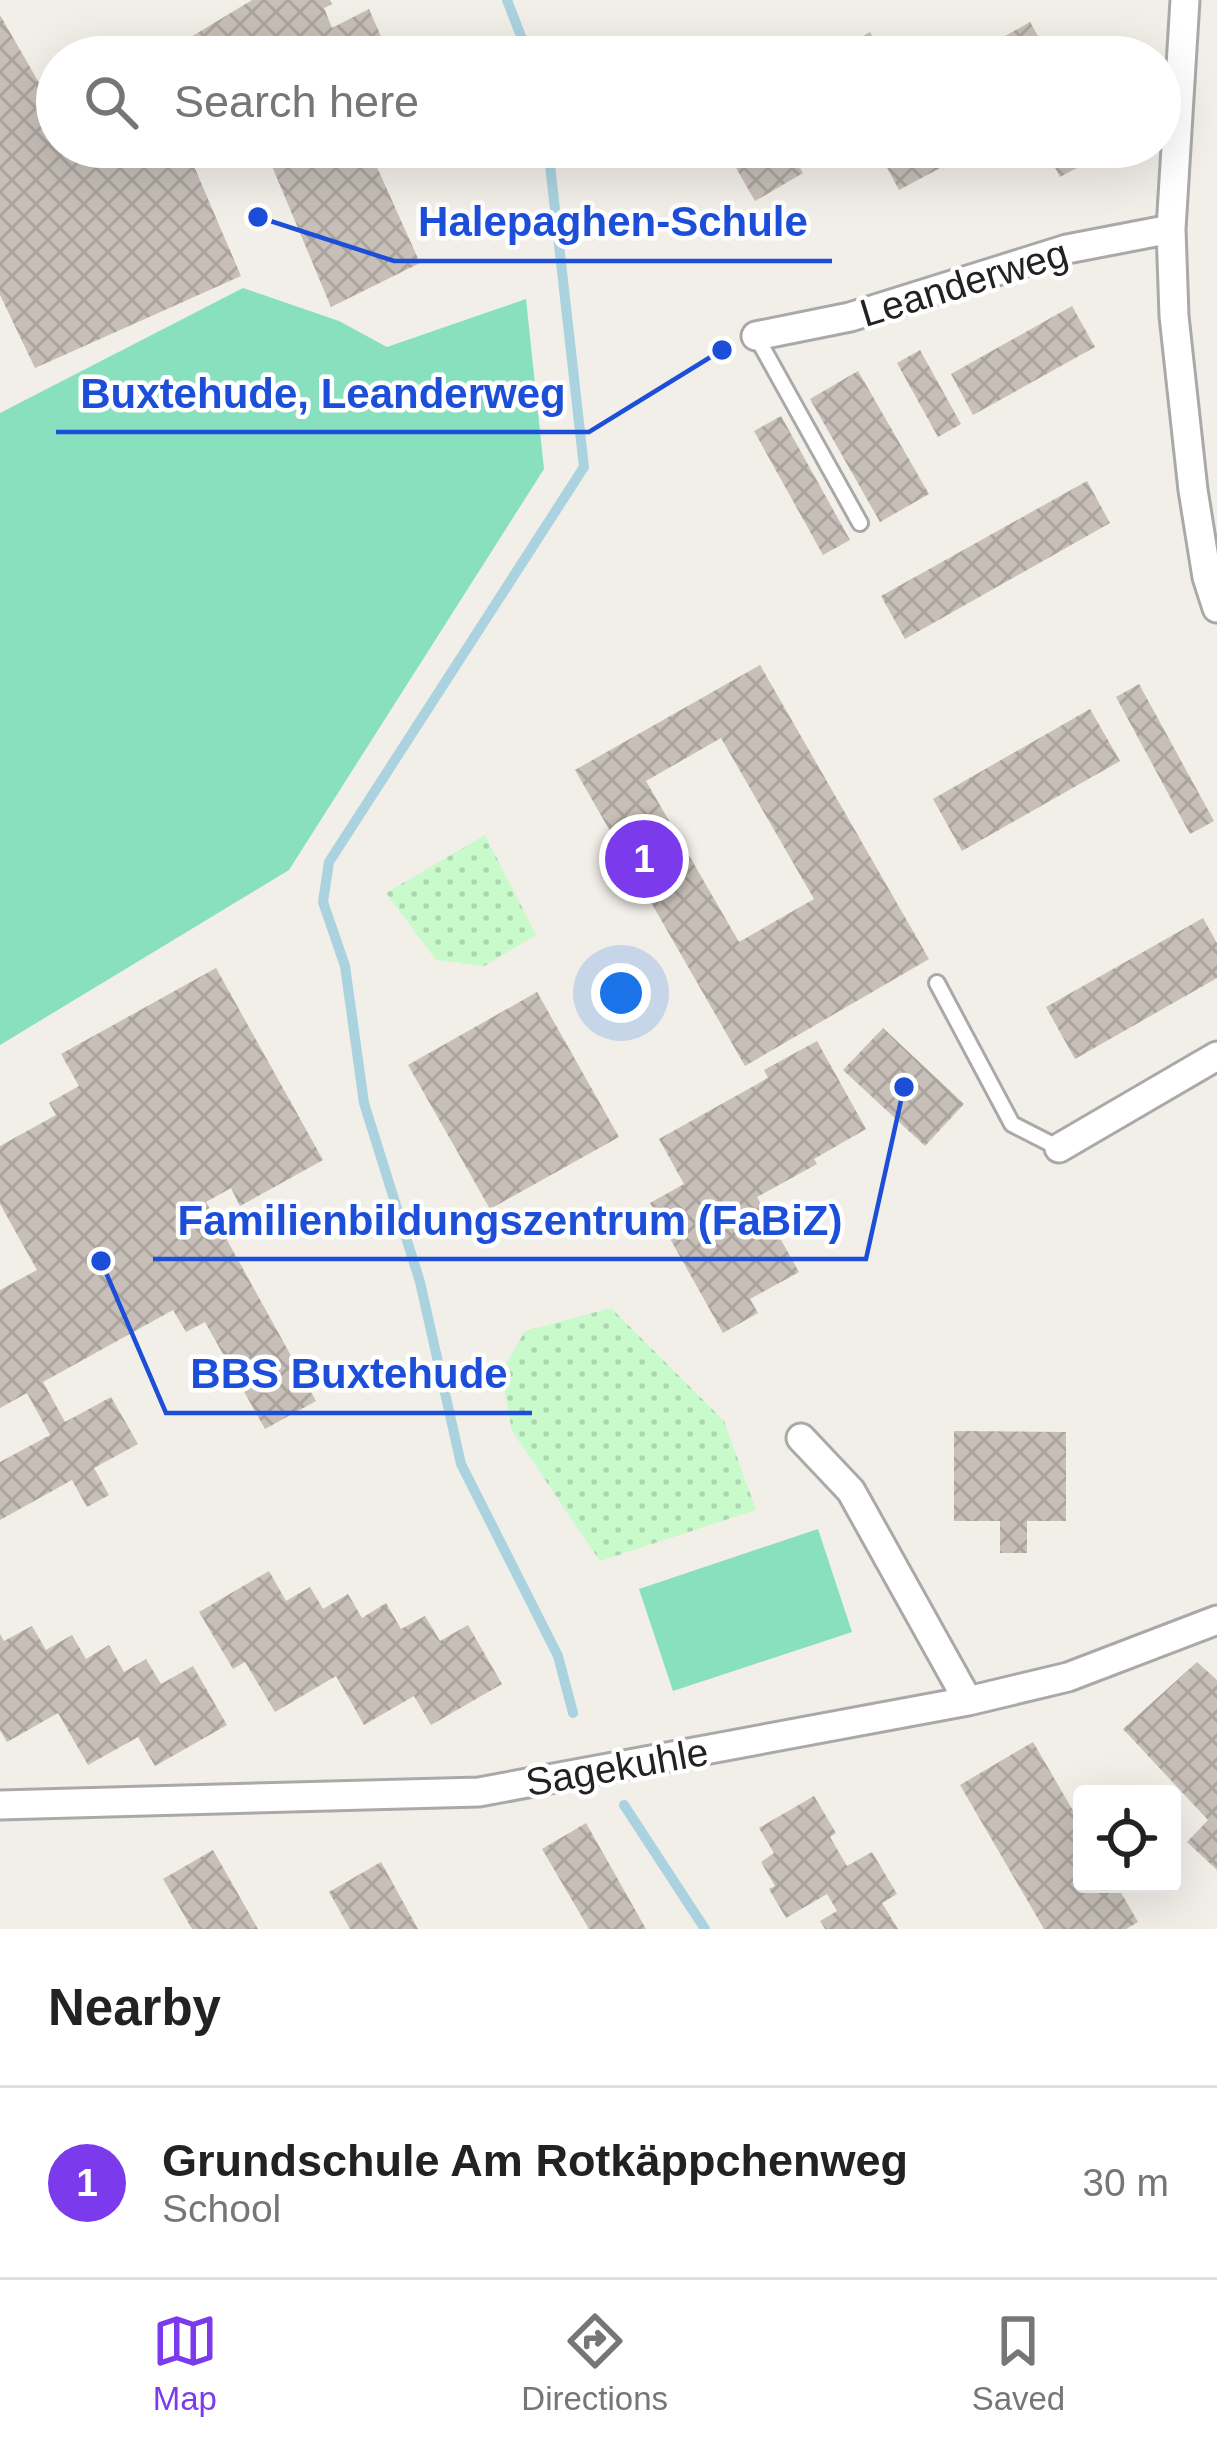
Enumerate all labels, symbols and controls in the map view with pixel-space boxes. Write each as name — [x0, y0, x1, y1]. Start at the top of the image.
search box — [36, 36, 1181, 168]
icon: search — [78, 69, 144, 135]
text: Search here — [174, 76, 419, 127]
callout: Halepaghen-Schule — [394, 183, 832, 261]
text: Halepaghen-Schule — [418, 198, 808, 245]
street label: Leanderweg — [855, 231, 1073, 335]
callout: Buxtehude, Leanderweg — [56, 354, 589, 432]
text: Buxtehude, Leanderweg — [80, 370, 566, 417]
pin: 1 — [605, 814, 683, 904]
your location — [591, 963, 651, 1023]
callout: Familienbildungszentrum (FaBiZ) — [153, 1181, 866, 1259]
text: Familienbildungszentrum (FaBiZ) — [177, 1197, 843, 1244]
callout: BBS Buxtehude — [166, 1335, 532, 1413]
text: BBS Buxtehude — [190, 1350, 508, 1397]
street label: Sagekuhle — [523, 1730, 711, 1804]
map controls — [1073, 1785, 1181, 1893]
button: locate — [1073, 1785, 1181, 1893]
text: Nearby — [48, 1979, 221, 2036]
text: Grundschule Am Rotkäppchenweg — [162, 2135, 908, 2186]
text: 1 — [76, 2161, 98, 2204]
text: 30 m — [1082, 2161, 1169, 2204]
text: School — [162, 2187, 281, 2230]
tab: Map — [152, 2308, 218, 2418]
tab: Directions — [521, 2308, 668, 2418]
tab: Saved — [972, 2308, 1065, 2418]

